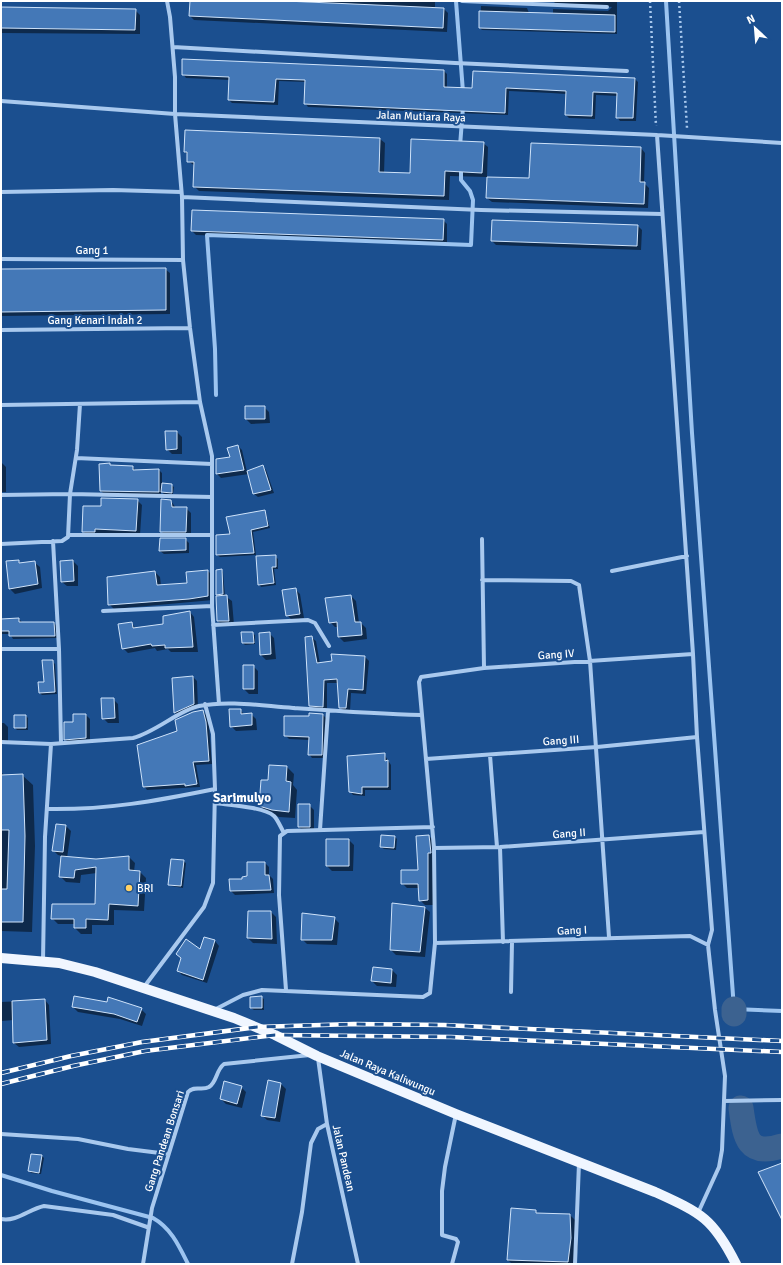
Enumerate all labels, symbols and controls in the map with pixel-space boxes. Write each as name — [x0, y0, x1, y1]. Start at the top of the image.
north arrow — [735, 8, 775, 48]
text: N — [745, 12, 757, 27]
street label: Jalan Mutiara Raya — [376, 108, 466, 125]
street label: Gang 1 — [76, 244, 108, 257]
street label: Gang Kenari Indah 2 — [48, 314, 143, 327]
street label: Gang IV — [537, 647, 575, 662]
street label: Gang III — [542, 733, 580, 748]
district label: Sarimulyo — [213, 790, 271, 806]
street label: Gang II — [552, 826, 586, 841]
place label: BRI — [137, 882, 154, 895]
marker: BRI — [124, 883, 134, 893]
street label: Gang I — [557, 923, 587, 938]
street label: Jalan Raya Kaliwungu — [338, 1046, 437, 1098]
street label: Gang Pandean Bonsari — [142, 1089, 187, 1193]
street label: Jalan Pandean — [330, 1124, 357, 1193]

